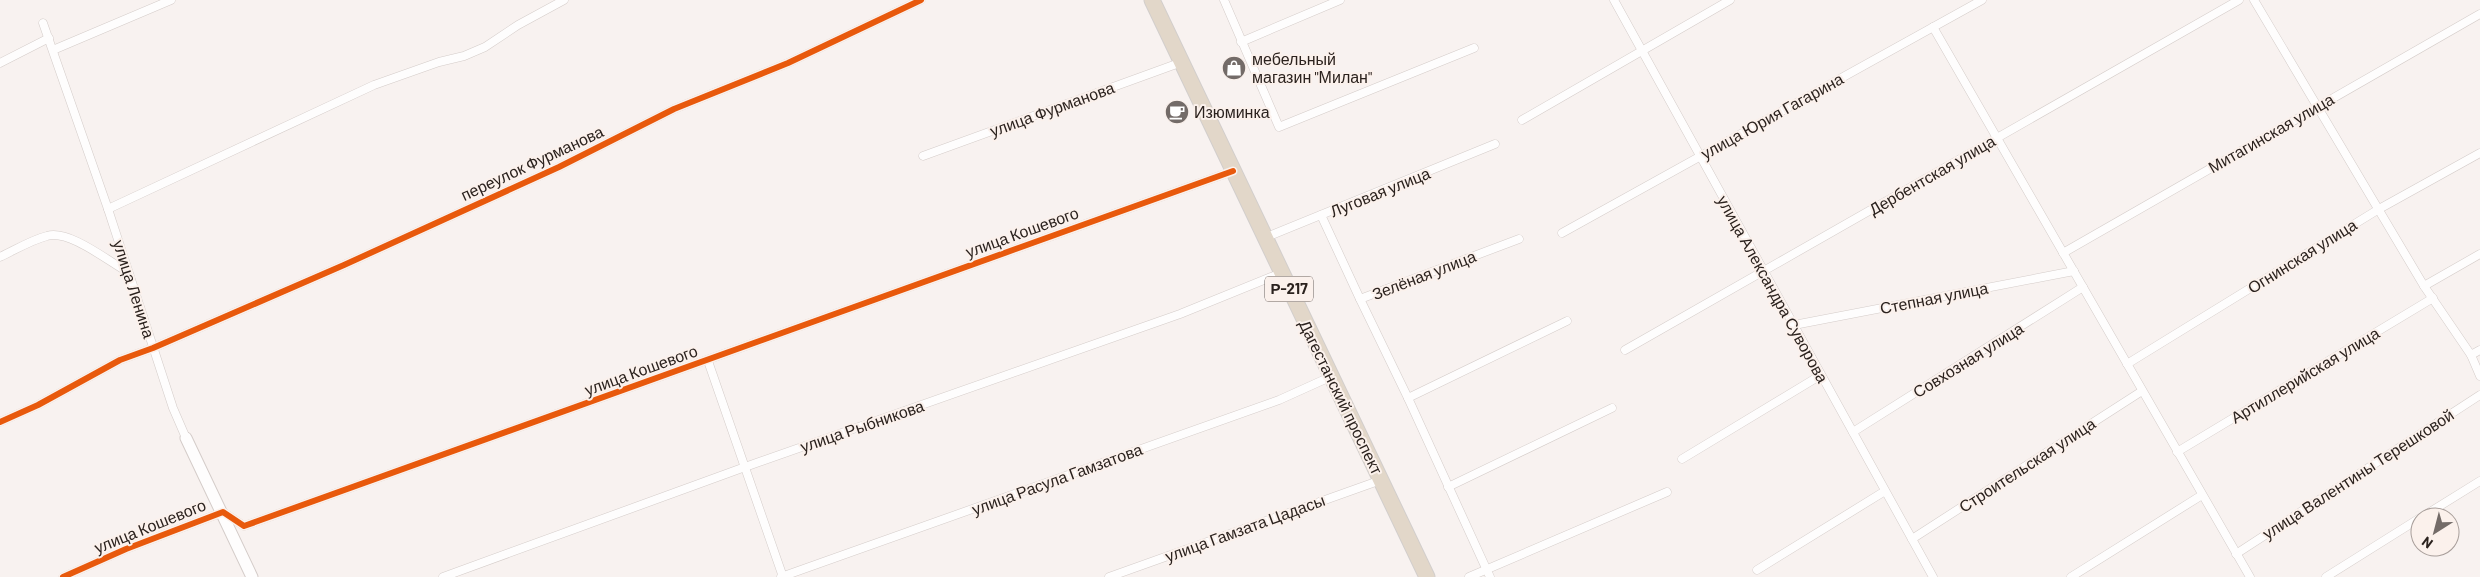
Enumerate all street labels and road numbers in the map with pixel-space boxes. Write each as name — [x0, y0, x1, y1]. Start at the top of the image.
street label: улица Юрия Гагарина — [1697, 69, 1846, 163]
street label: улица Фурманова — [987, 77, 1117, 140]
street label: Митагинская улица — [2204, 89, 2337, 176]
street label: переулок Фурманова — [457, 121, 606, 204]
street label: Дербентская улица — [1865, 131, 1998, 218]
street label: Луговая улица — [1327, 163, 1433, 220]
street label: улица Александра Суворова — [1714, 192, 1833, 386]
street label: улица Кошевого — [963, 202, 1081, 261]
street label: Огнинская улица — [2244, 214, 2360, 297]
street label: улица Ленина — [110, 237, 159, 340]
street label: Зелёная улица — [1369, 246, 1479, 303]
road number: Р-217 — [1265, 276, 1313, 302]
street label: Степная улица — [1878, 278, 1990, 317]
street label: Дагестанский проспект — [1296, 316, 1387, 478]
street label: Совхозная улица — [1909, 318, 2026, 401]
street label: Артиллерийская улица — [2227, 323, 2383, 426]
street label: улица Кошевого — [582, 340, 700, 399]
street label: улица Рыбникова — [797, 395, 926, 456]
street label: улица Валентины Терешковой — [2259, 405, 2457, 543]
street label: Строительская улица — [1955, 413, 2099, 516]
street label: улица Расула Гамзатова — [969, 439, 1145, 518]
street label: улица Гамзата Цадасы — [1162, 490, 1327, 565]
street label: улица Кошевого — [91, 494, 209, 557]

